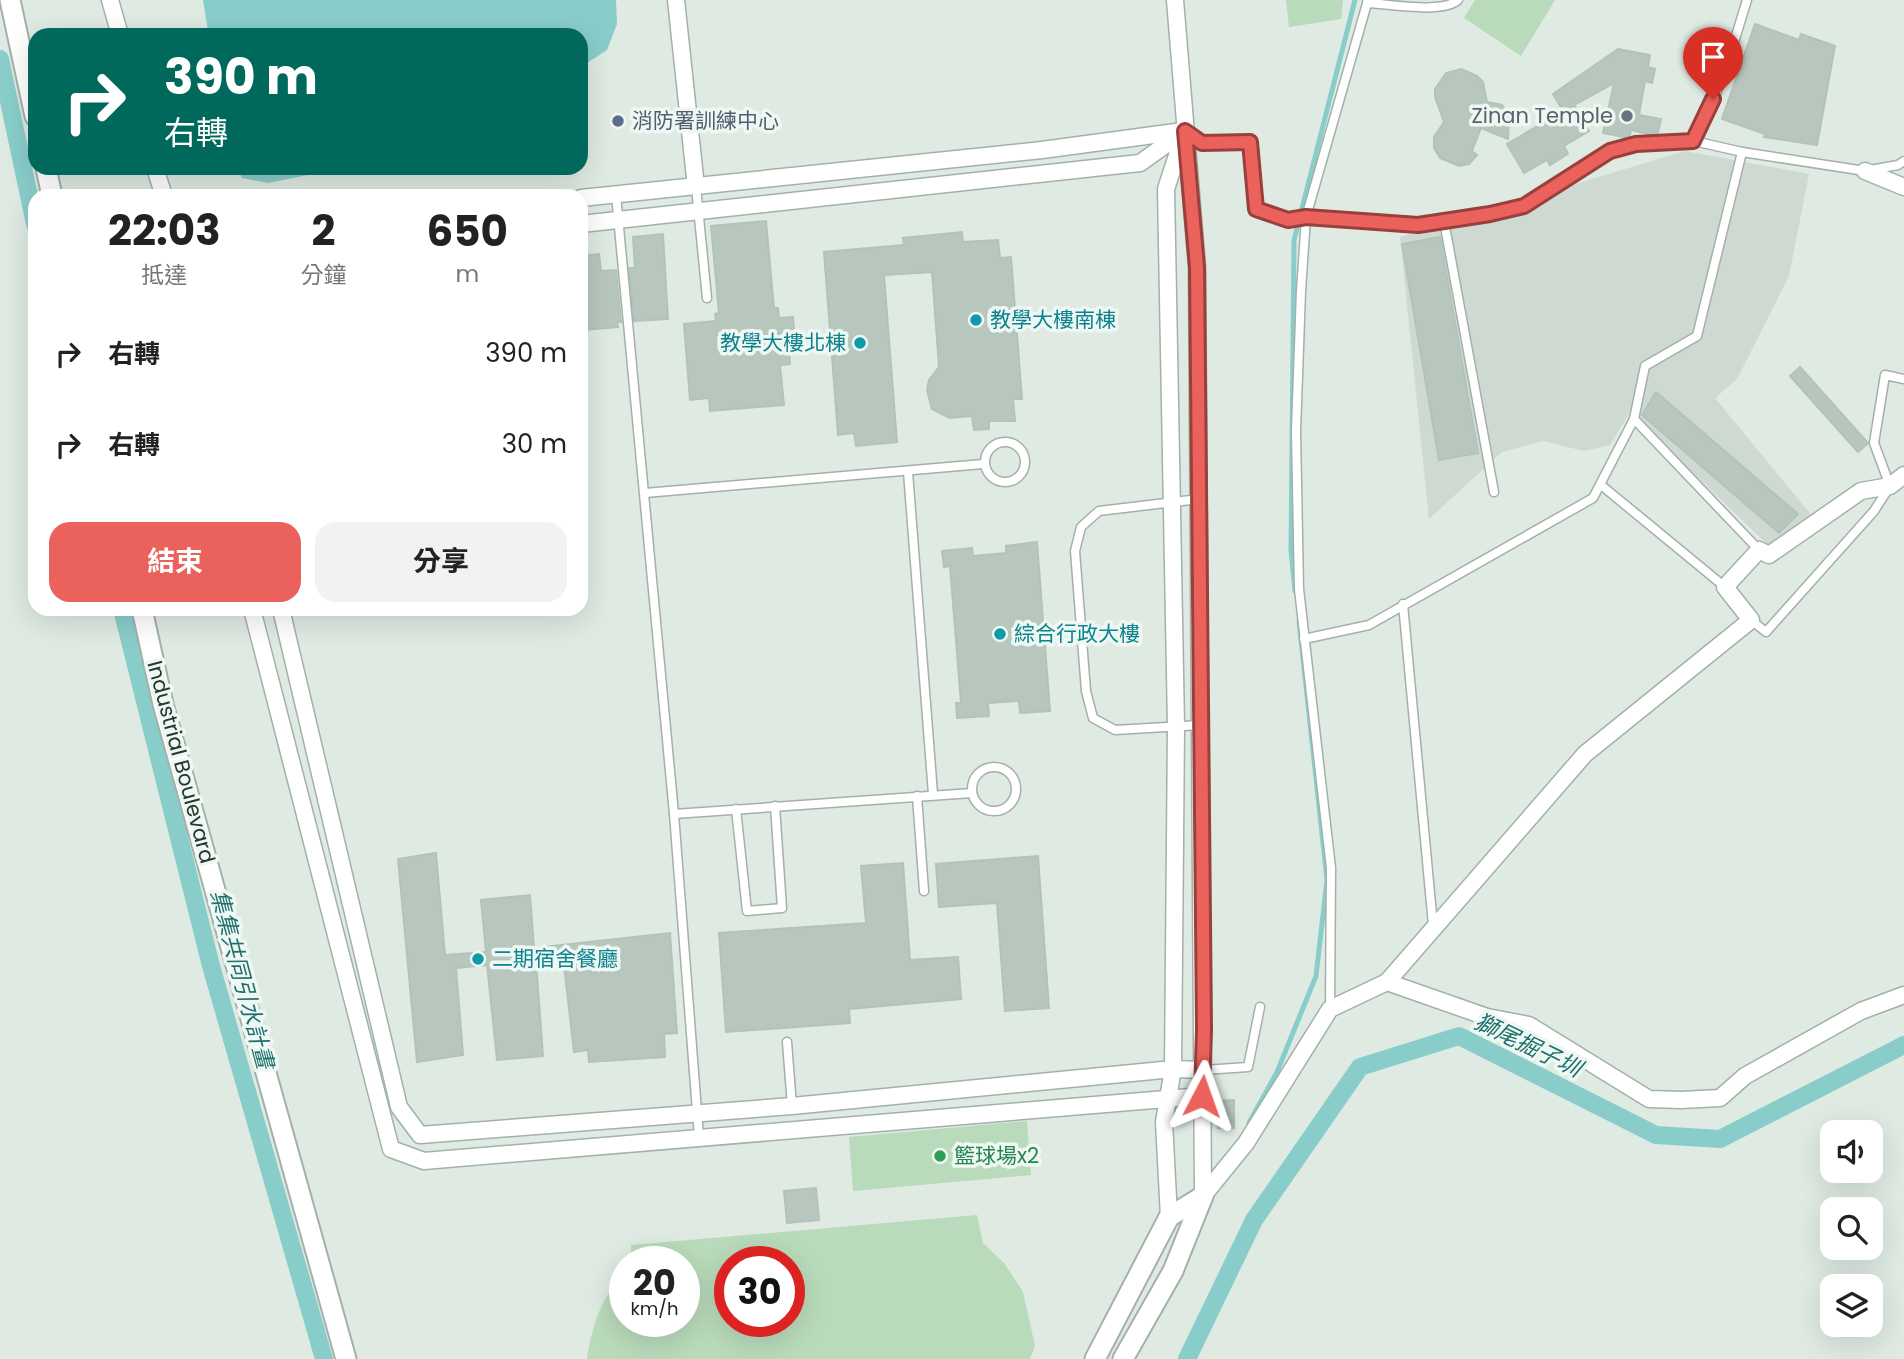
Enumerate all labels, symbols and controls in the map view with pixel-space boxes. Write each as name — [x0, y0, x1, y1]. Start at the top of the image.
pin — [1683, 27, 1743, 99]
icon: arrive — [1694, 38, 1732, 76]
text: 390 m — [164, 43, 318, 111]
icon: right — [49, 56, 140, 147]
place label: Zinan Temple — [1471, 101, 1613, 130]
place label: 消防署訓練中心 — [632, 106, 779, 135]
marker: Zinan Temple — [1619, 108, 1635, 124]
text: 右轉 — [164, 110, 228, 155]
marker: 消防署訓練中心 — [610, 113, 626, 129]
text: 22:03 — [108, 201, 221, 260]
text: 2 — [312, 201, 336, 260]
text: 650 — [427, 202, 508, 261]
text: m — [455, 258, 479, 290]
text: 抵達 — [141, 259, 187, 291]
text: 分鐘 — [301, 259, 347, 291]
place label: 教學大樓南棟 — [990, 305, 1116, 334]
marker: 教學大樓南棟 — [968, 312, 984, 328]
place label: 教學大樓北棟 — [720, 328, 846, 357]
icon: right — [49, 335, 87, 373]
text: 390 m — [485, 335, 567, 371]
marker: 教學大樓北棟 — [852, 335, 868, 351]
text: 右轉 — [108, 336, 160, 372]
icon: right — [49, 426, 87, 464]
text: 30 m — [502, 426, 567, 462]
text: 右轉 — [108, 427, 160, 463]
button: 結束 — [49, 522, 301, 602]
button: 分享 — [315, 522, 567, 602]
place label: 綜合行政大樓 — [1014, 619, 1140, 648]
marker: 綜合行政大樓 — [992, 626, 1008, 642]
street label: Industrial Boulevard — [140, 657, 223, 866]
water label: 集集共同引水計畫 — [203, 886, 282, 1075]
place label: 二期宿舍餐廳 — [492, 944, 618, 973]
marker: 二期宿舍餐廳 — [470, 951, 486, 967]
water label: 獅尾掘子圳 — [1469, 1005, 1589, 1086]
position arrow — [1165, 1059, 1239, 1133]
map controls — [1820, 1120, 1883, 1337]
button: sound — [1820, 1120, 1883, 1183]
place label: 籃球場x2 — [954, 1141, 1039, 1170]
marker: 籃球場x2 — [932, 1148, 948, 1164]
button: search — [1820, 1197, 1883, 1260]
speed limit sign: 30 — [714, 1246, 805, 1337]
text: 20 — [633, 1258, 676, 1307]
button: layers — [1820, 1274, 1883, 1337]
text: km/h — [631, 1296, 678, 1321]

